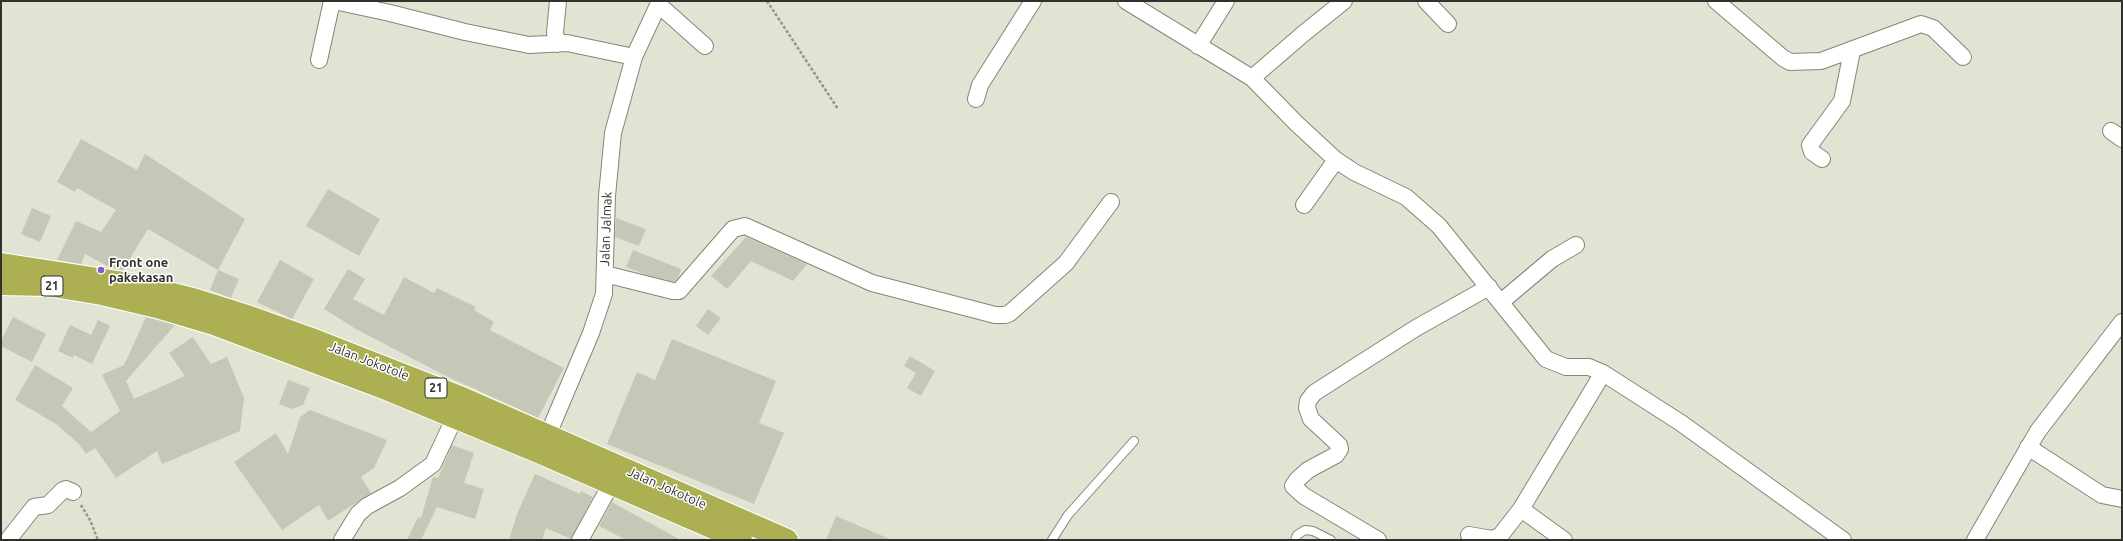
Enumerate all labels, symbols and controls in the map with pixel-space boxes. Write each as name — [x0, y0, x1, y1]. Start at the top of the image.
street label: Jalan Jalmak — [597, 191, 615, 267]
place label: Front one pakekasan — [109, 255, 173, 286]
marker: Front one pakekasan — [96, 265, 106, 275]
road number: 21 — [41, 276, 63, 296]
street label: Jalan Jokotole — [327, 339, 411, 383]
road number: 21 — [425, 378, 447, 398]
street label: Jalan Jokotole — [625, 464, 709, 512]

